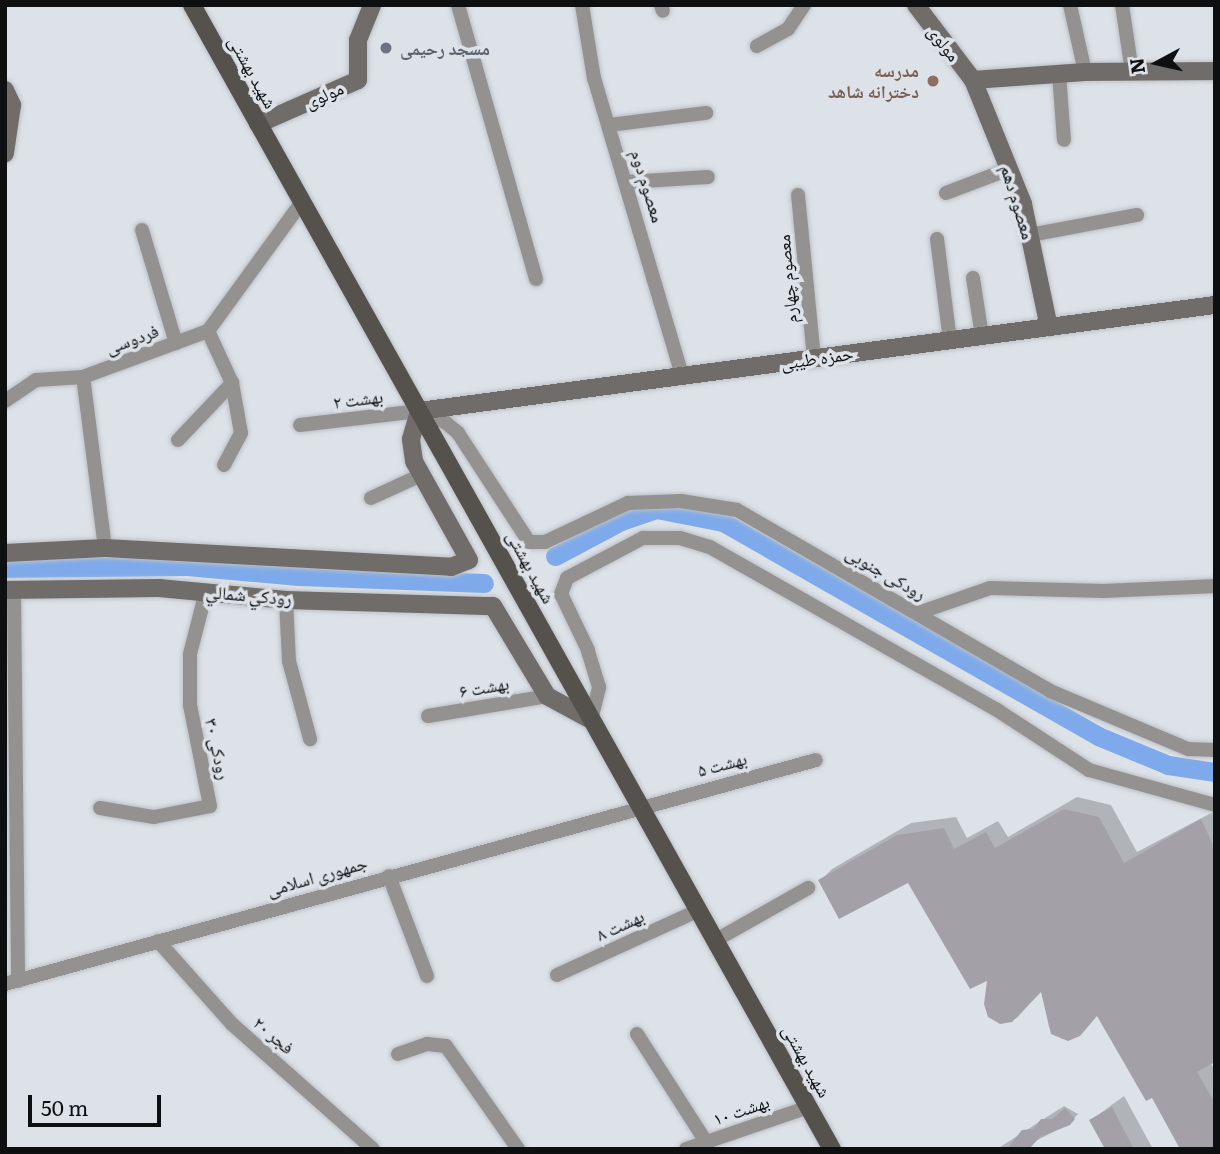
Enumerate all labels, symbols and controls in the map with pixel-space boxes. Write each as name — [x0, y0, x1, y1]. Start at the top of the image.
street label: مولوی — [923, 21, 965, 65]
north arrow — [1122, 28, 1192, 98]
street label: شهید بهشتی — [224, 32, 282, 112]
place label: مسجد رحیمی — [400, 37, 490, 59]
marker: مسجد رحیمی — [378, 40, 394, 56]
text: N — [1121, 56, 1151, 76]
place label: مدرسه دخترانه شاهد — [828, 60, 919, 102]
marker: مدرسه دخترانه شاهد — [925, 73, 941, 89]
street label: مولوی — [301, 77, 347, 113]
street label: معصوم دوم — [627, 147, 669, 225]
street label: معصوم دهم — [996, 162, 1040, 242]
street label: معصوم چهارم — [772, 234, 802, 324]
street label: فردوسی — [103, 319, 161, 359]
street label: حمزه طیبی — [779, 342, 855, 374]
street label: بهشت ۲ — [332, 385, 384, 413]
street label: شهید بهشتی — [502, 527, 560, 607]
street label: رودکی جنوبی — [842, 541, 930, 605]
street label: رودکي شمالي — [205, 580, 293, 610]
street label: بهشت ۶ — [457, 672, 511, 702]
street label: رودکی ۳۰ — [201, 716, 235, 782]
street label: بهشت ۵ — [695, 747, 749, 781]
street label: جمهوری اسلامی — [264, 851, 370, 901]
street label: بهشت ۸ — [593, 905, 647, 945]
street label: فجر ۲۰ — [249, 1012, 299, 1058]
street label: شهید بهشتی — [778, 1021, 836, 1101]
scale bar — [32, 1080, 164, 1124]
street label: بهشت ۱۰ — [710, 1090, 772, 1130]
text: 50 m — [41, 1091, 88, 1122]

